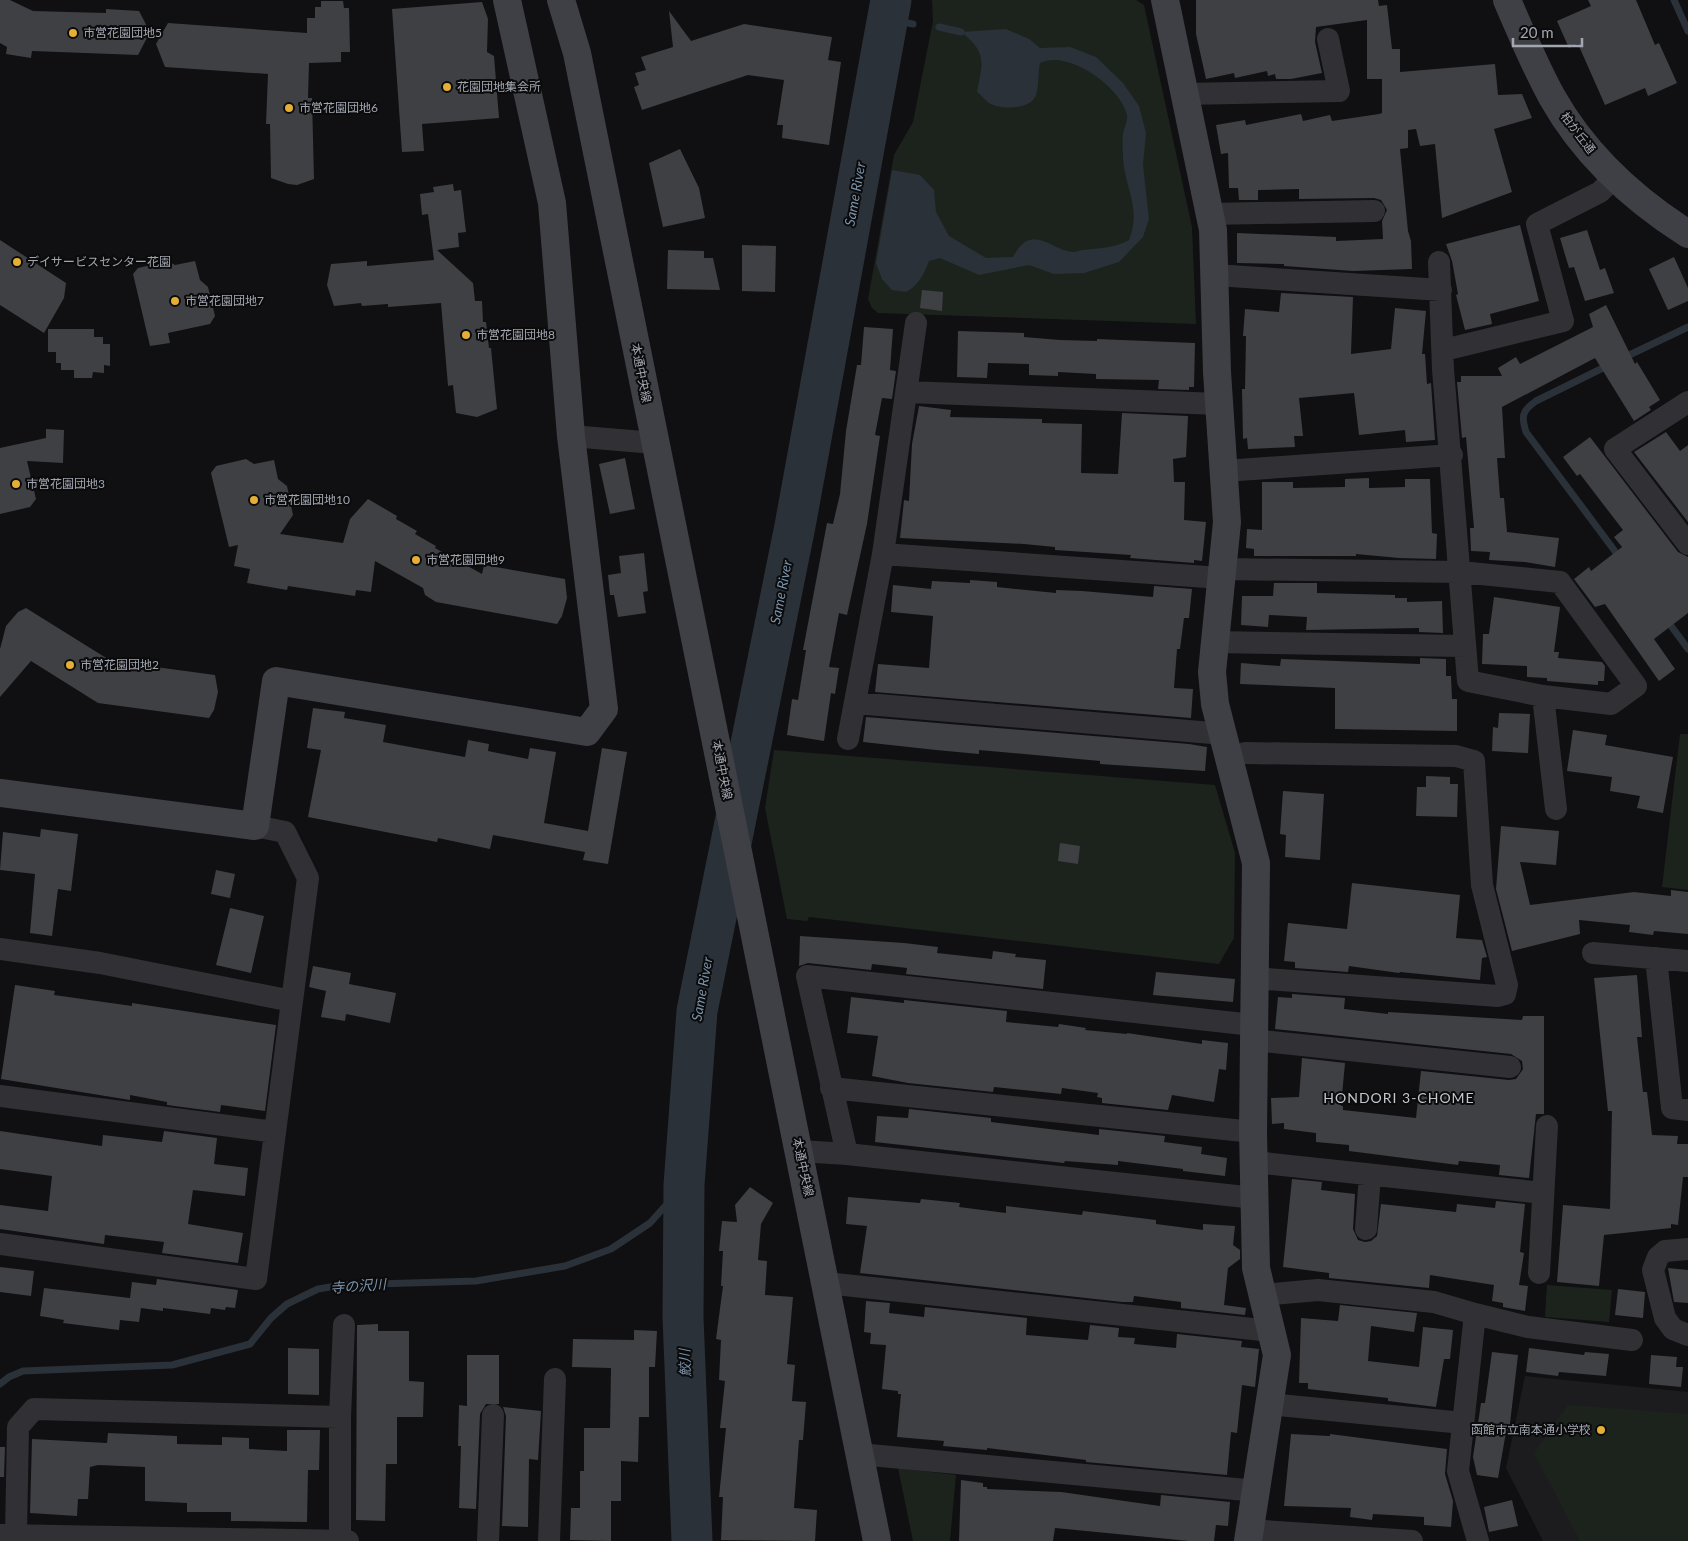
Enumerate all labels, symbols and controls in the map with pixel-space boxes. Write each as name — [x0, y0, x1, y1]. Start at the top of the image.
scale bar — [1513, 15, 1582, 47]
text: 20 m — [1520, 23, 1554, 41]
place label: 市営花園団地5 — [83, 25, 162, 40]
marker: 市営花園団地5 — [67, 27, 79, 39]
place label: 花園団地集会所 — [457, 79, 541, 94]
marker: 花園団地集会所 — [441, 81, 453, 93]
place label: 市営花園団地6 — [299, 100, 378, 115]
marker: 市営花園団地6 — [283, 102, 295, 114]
street label: 柏が丘通 — [1558, 109, 1599, 156]
water label: Same River — [841, 160, 869, 227]
place label: デイサービスセンター花園 — [27, 254, 171, 269]
marker: デイサービスセンター花園 — [11, 256, 23, 268]
place label: 市営花園団地7 — [185, 293, 264, 308]
marker: 市営花園団地7 — [169, 295, 181, 307]
place label: 市営花園団地8 — [476, 327, 555, 342]
marker: 市営花園団地8 — [460, 329, 472, 341]
street label: 本通中央線 — [628, 342, 655, 404]
place label: 市営花園団地3 — [26, 476, 105, 491]
marker: 市営花園団地3 — [10, 478, 22, 490]
place label: 市営花園団地10 — [264, 492, 350, 507]
marker: 市営花園団地10 — [248, 494, 260, 506]
place label: 市営花園団地9 — [426, 552, 505, 567]
marker: 市営花園団地9 — [410, 554, 422, 566]
water label: Same River — [766, 558, 795, 625]
place label: 市営花園団地2 — [80, 657, 159, 672]
marker: 市営花園団地2 — [64, 659, 76, 671]
street label: 本通中央線 — [709, 739, 736, 801]
water label: Same River — [688, 955, 716, 1022]
district label: HONDORI 3-CHOME — [1323, 1089, 1475, 1106]
street label: 本通中央線 — [790, 1136, 817, 1198]
water label: 寺の沢川 — [329, 1275, 388, 1296]
water label: 鮫川 — [675, 1347, 693, 1377]
place label: 函館市立南本通小学校 — [1471, 1422, 1591, 1437]
marker: 函館市立南本通小学校 — [1595, 1424, 1607, 1436]

